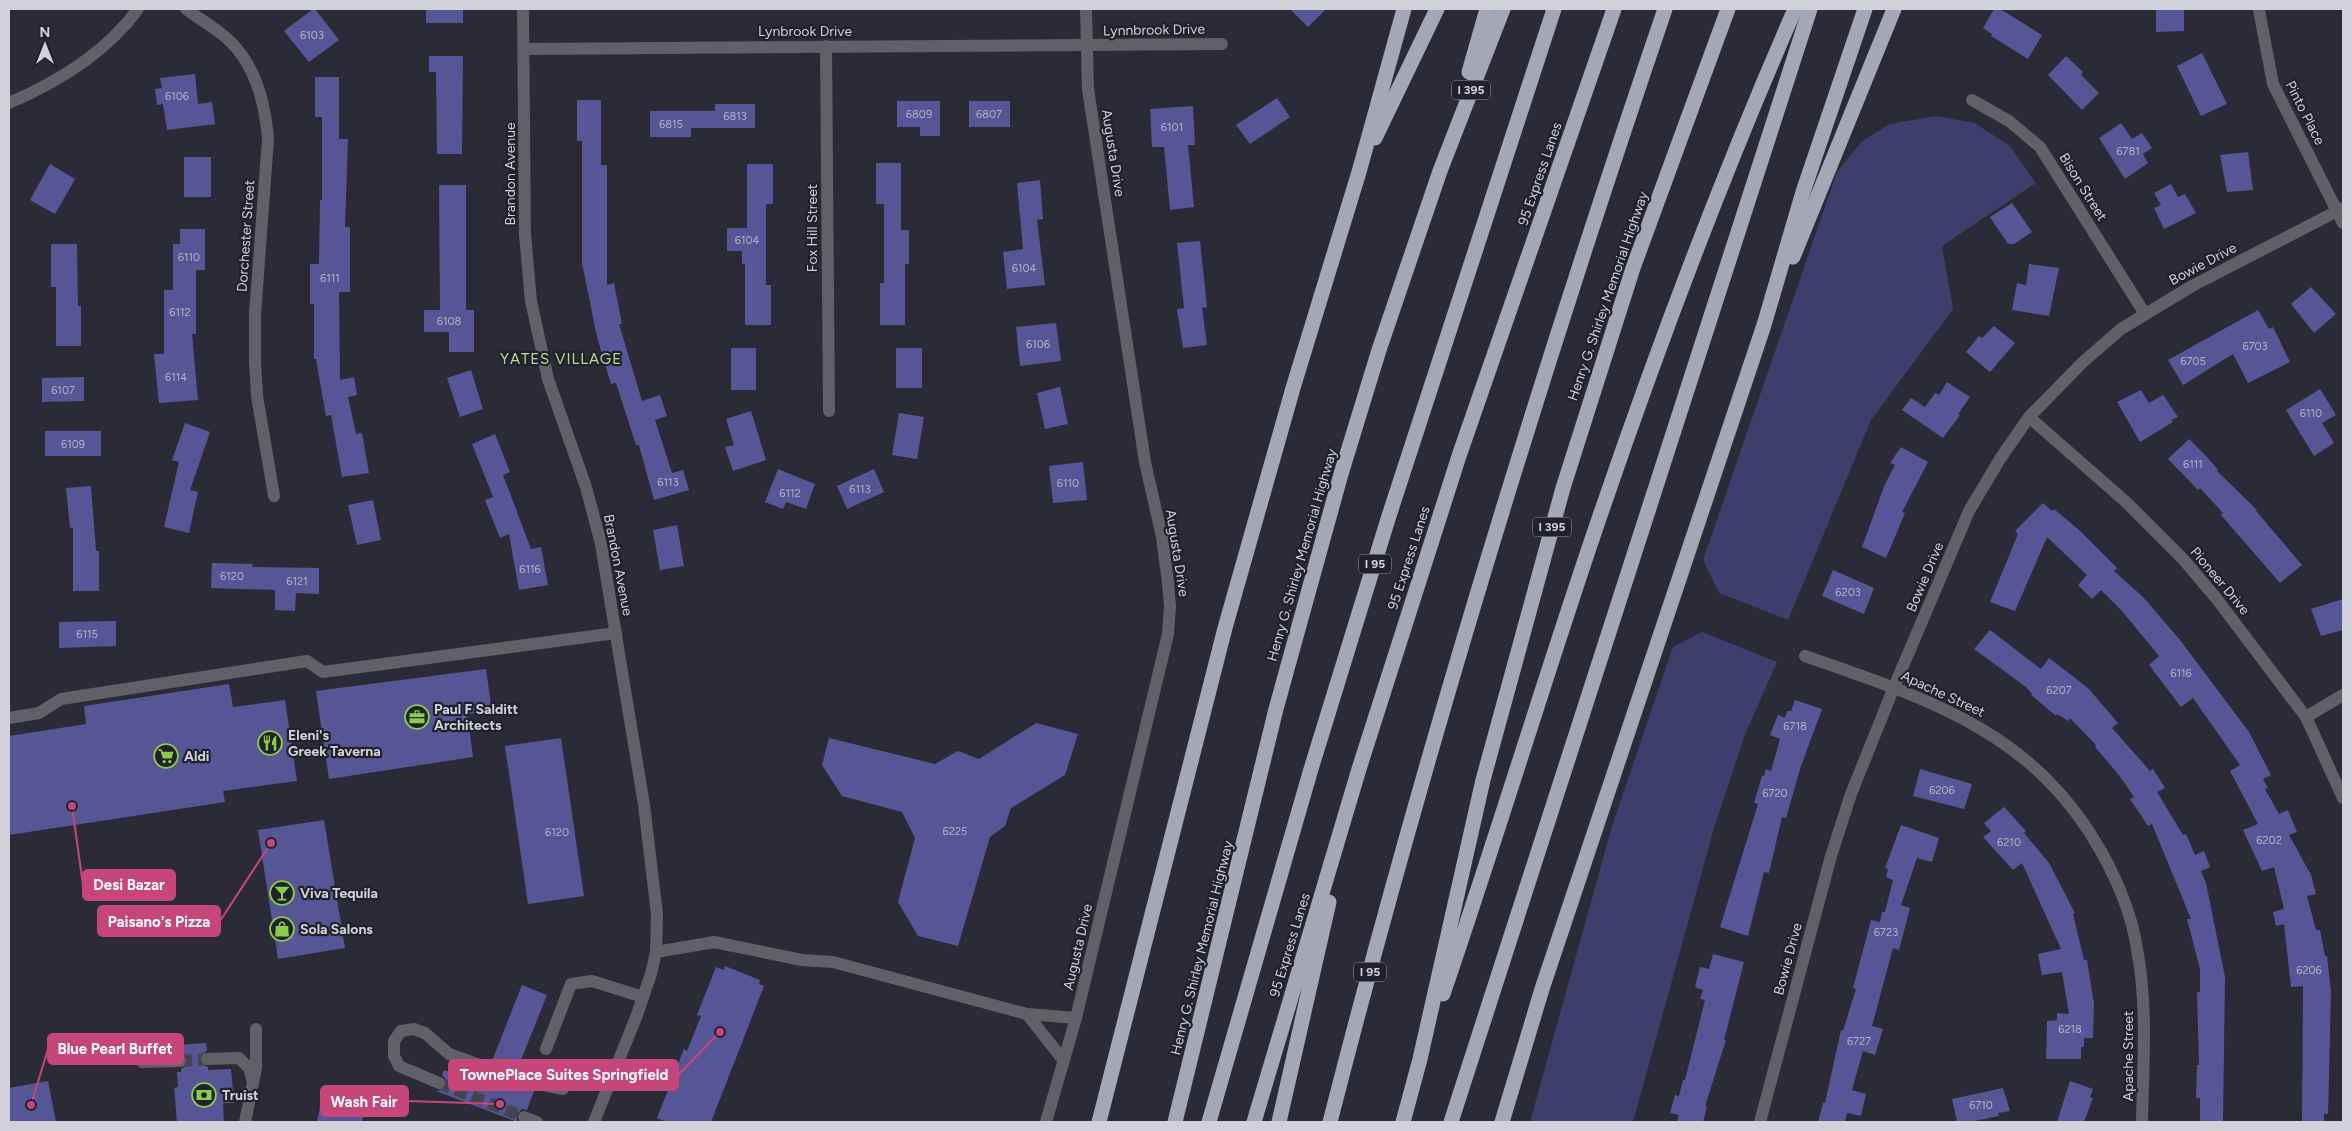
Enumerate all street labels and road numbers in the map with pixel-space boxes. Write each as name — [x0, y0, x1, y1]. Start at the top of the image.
street label: Lynnbrook Drive — [1103, 21, 1205, 39]
street label: Lynbrook Drive — [758, 23, 852, 40]
street label: Pinto Place — [2282, 78, 2329, 148]
road number: I 395 — [1452, 80, 1490, 100]
street label: Augusta Drive — [1098, 108, 1128, 198]
street label: 95 Express Lanes — [1514, 120, 1566, 228]
street label: Brandon Avenue — [502, 122, 519, 226]
street label: Bison Street — [2055, 150, 2111, 224]
street label: Dorchester Street — [234, 179, 258, 293]
street label: Fox Hill Street — [804, 184, 821, 272]
street label: Henry G. Shirley Memorial Highway — [1564, 188, 1652, 403]
street label: Bowie Drive — [2166, 239, 2240, 289]
street label: Henry G. Shirley Memorial Highway — [1263, 446, 1341, 663]
street label: 95 Express Lanes — [1384, 504, 1434, 612]
street label: Augusta Drive — [1162, 508, 1192, 598]
street label: Brandon Avenue — [600, 513, 636, 618]
road number: I 395 — [1533, 518, 1571, 536]
street label: Bowie Drive — [1903, 539, 1947, 614]
street label: Pioneer Drive — [2187, 544, 2253, 619]
road number: I 95 — [1359, 554, 1391, 574]
street label: Apache Street — [1898, 667, 1988, 721]
street label: Henry G. Shirley Memorial Highway — [1167, 838, 1237, 1057]
street label: 95 Express Lanes — [1266, 891, 1314, 999]
street label: Augusta Drive — [1060, 902, 1096, 992]
street label: Bowie Drive — [1770, 921, 1806, 997]
road number: I 95 — [1354, 962, 1386, 982]
street label: Apache Street — [2120, 1011, 2137, 1101]

